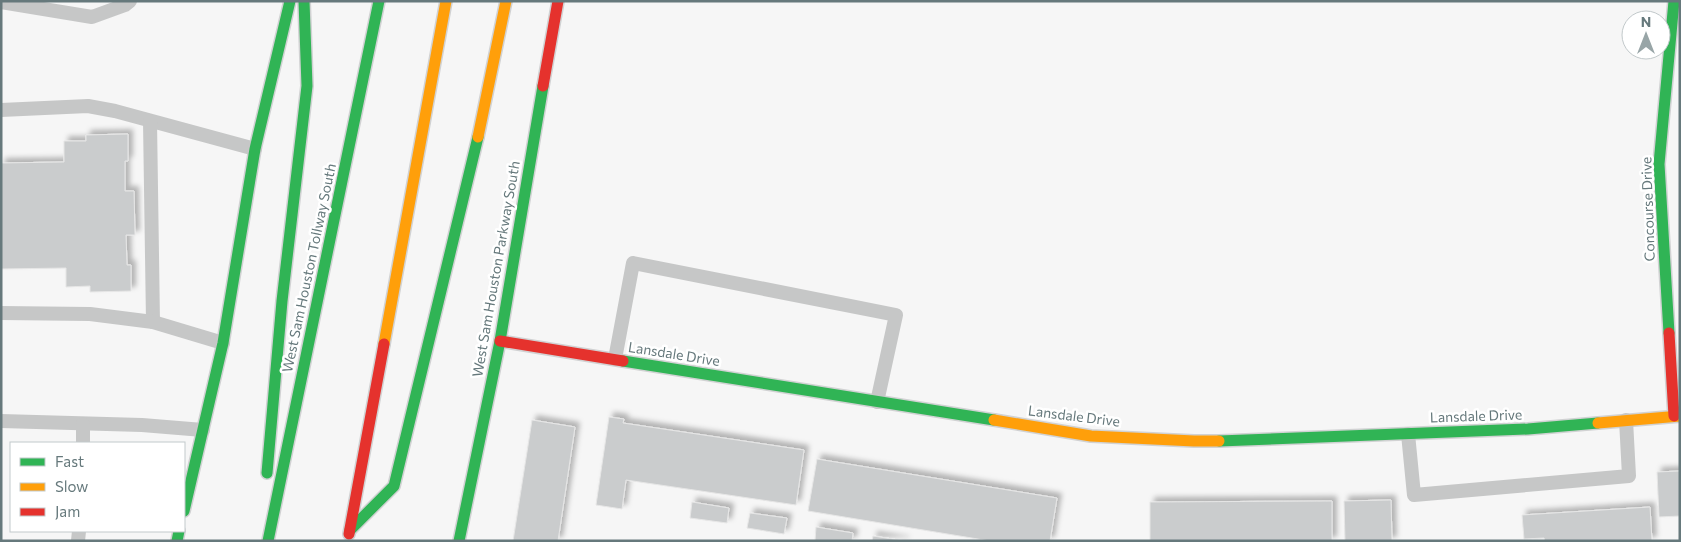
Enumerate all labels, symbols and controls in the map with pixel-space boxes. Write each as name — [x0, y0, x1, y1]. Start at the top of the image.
north arrow — [1621, 10, 1671, 60]
text: N — [1641, 13, 1651, 30]
street label: Concourse Drive — [1637, 156, 1658, 262]
street label: West Sam Houston Parkway South — [468, 160, 523, 378]
street label: West Sam Houston Tollway South — [278, 162, 339, 374]
street label: Lansdale Drive — [627, 338, 721, 369]
street label: Lansdale Drive — [1027, 401, 1121, 430]
street label: Lansdale Drive — [1429, 405, 1523, 426]
legend — [10, 442, 185, 532]
text: Fast — [55, 452, 84, 470]
text: Slow — [55, 477, 88, 495]
text: Jam — [55, 502, 80, 520]

